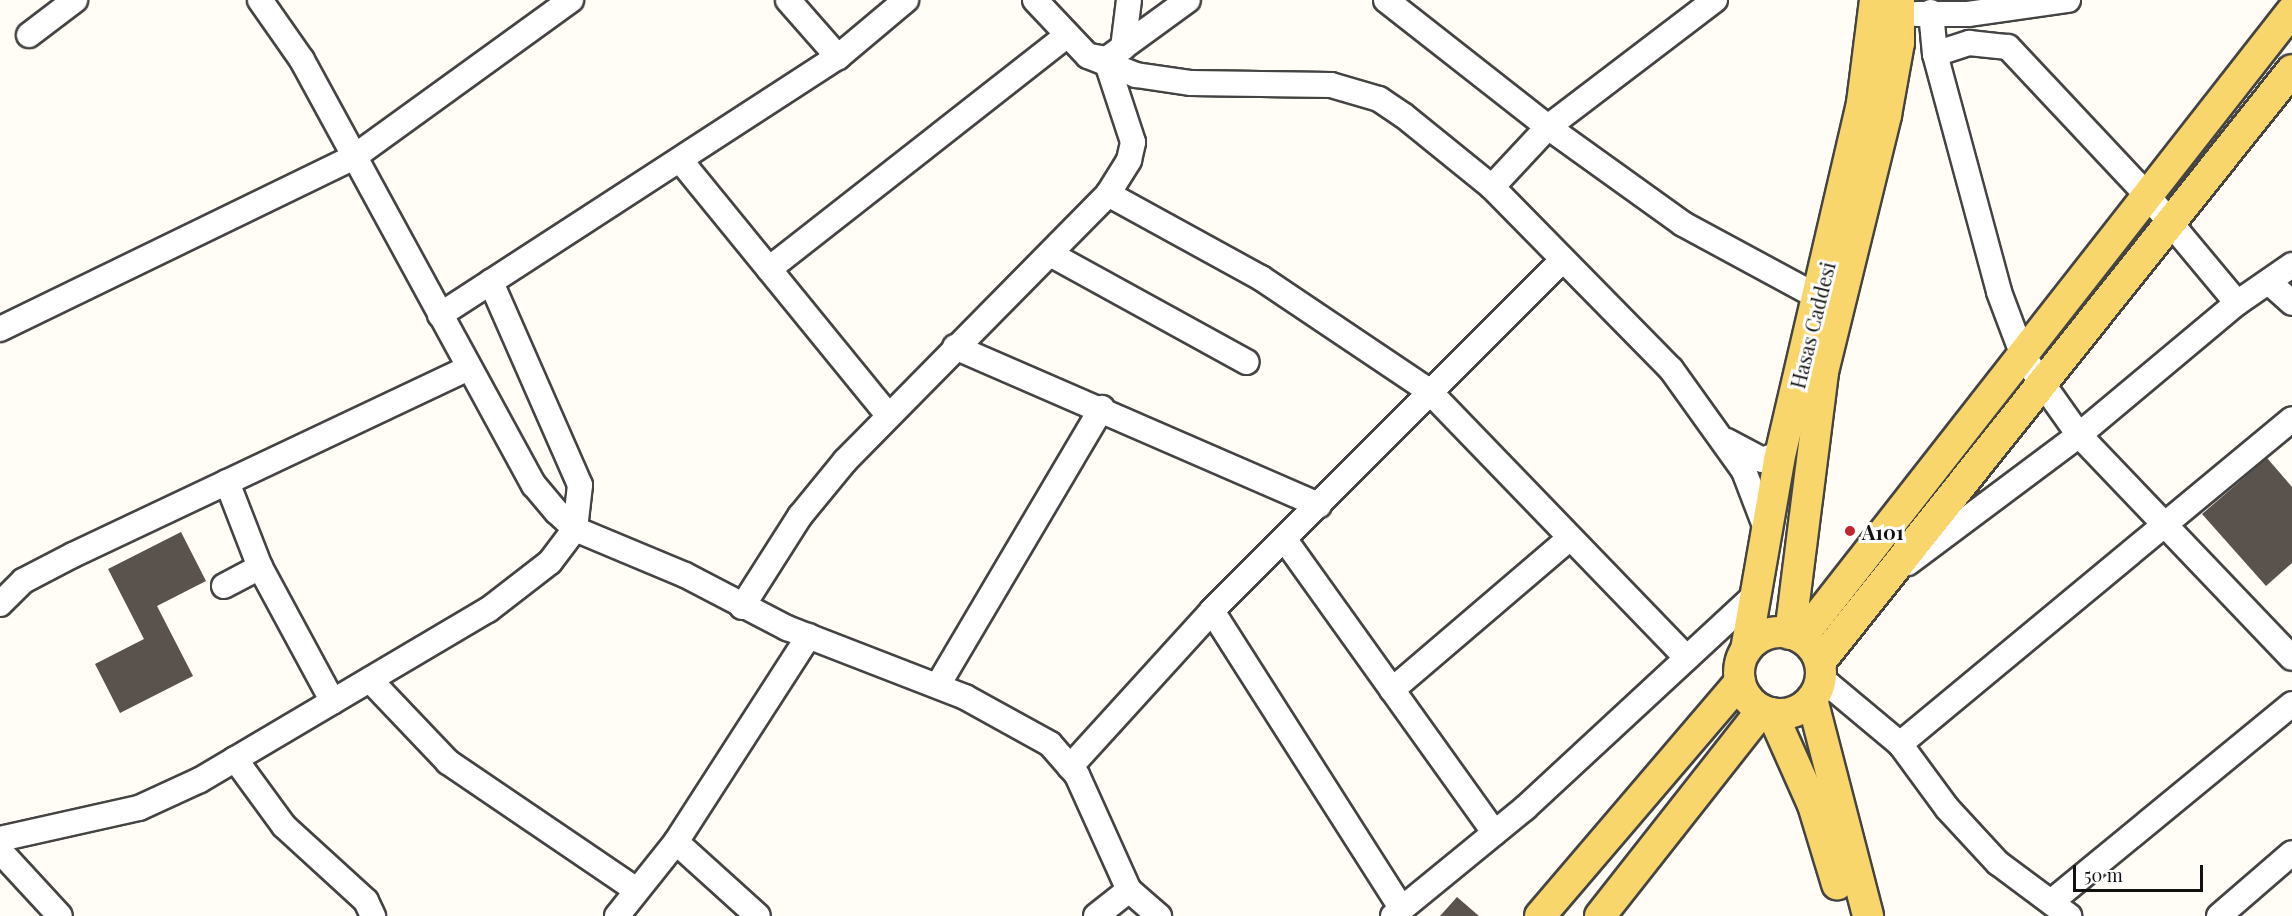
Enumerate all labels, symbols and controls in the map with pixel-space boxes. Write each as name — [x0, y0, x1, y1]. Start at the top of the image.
street label: Hasas Caddesi — [1785, 259, 1839, 391]
place label: A101 — [1862, 519, 1904, 543]
marker: A101 — [1843, 524, 1857, 538]
scale bar — [2076, 853, 2206, 891]
text: 50 m — [2084, 863, 2123, 887]

